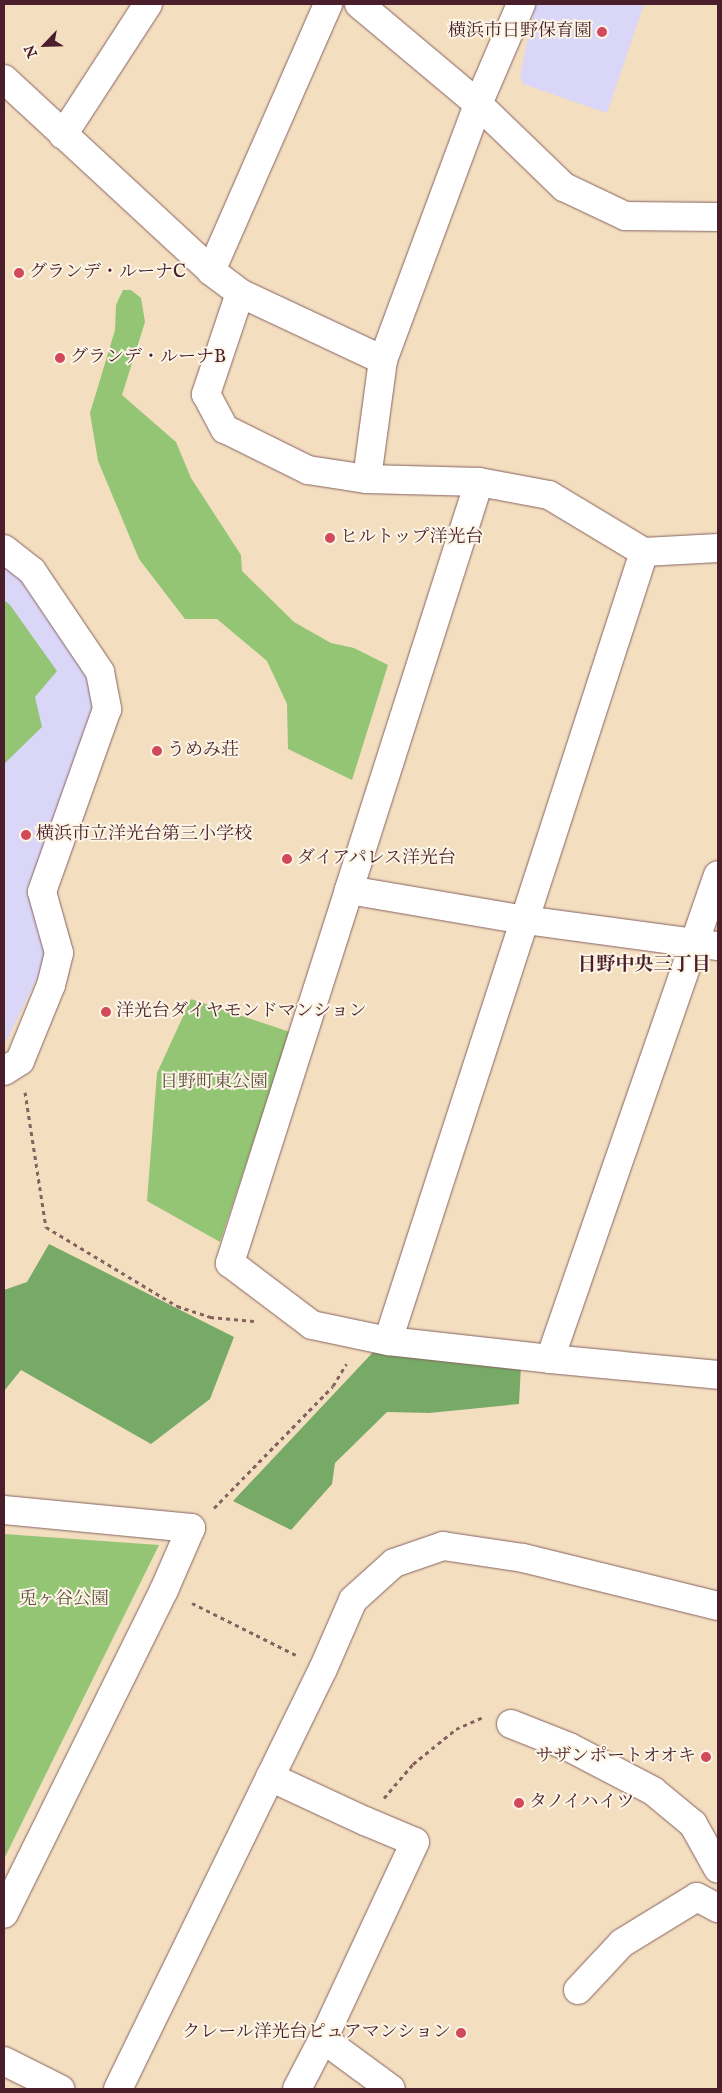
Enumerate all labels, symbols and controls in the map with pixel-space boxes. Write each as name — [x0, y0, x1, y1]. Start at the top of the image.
north arrow — [20, 20, 70, 70]
place label: 横浜市日野保育園 — [448, 21, 592, 43]
marker: 横浜市日野保育園 — [596, 26, 608, 38]
text: N — [21, 42, 42, 60]
place label: グランデ・ルーナC — [29, 262, 186, 284]
marker: グランデ・ルーナC — [13, 267, 25, 279]
place label: グランデ・ルーナB — [70, 347, 226, 369]
marker: グランデ・ルーナB — [54, 352, 66, 364]
place label: ヒルトップ洋光台 — [340, 527, 484, 549]
marker: ヒルトップ洋光台 — [324, 532, 336, 544]
place label: うめみ荘 — [167, 740, 239, 762]
marker: うめみ荘 — [151, 745, 163, 757]
place label: 横浜市立洋光台第三小学校 — [36, 824, 252, 846]
marker: 横浜市立洋光台第三小学校 — [20, 829, 32, 841]
place label: ダイアパレス洋光台 — [297, 848, 459, 870]
marker: ダイアパレス洋光台 — [281, 853, 293, 865]
district label: 日野中央三丁目 — [578, 955, 710, 977]
place label: 洋光台ダイヤモンドマンション — [116, 1001, 368, 1023]
marker: 洋光台ダイヤモンドマンション — [100, 1006, 112, 1018]
park label: 日野町東公園 — [160, 1072, 268, 1094]
park label: 兎ヶ谷公園 — [19, 1589, 109, 1611]
place label: サザンポートオオキ — [534, 1746, 696, 1768]
marker: サザンポートオオキ — [700, 1751, 712, 1763]
place label: タノイハイツ — [529, 1792, 637, 1814]
marker: タノイハイツ — [513, 1797, 525, 1809]
place label: クレール洋光台ピュアマンション — [181, 2022, 451, 2044]
marker: クレール洋光台ピュアマンション — [455, 2027, 467, 2039]

